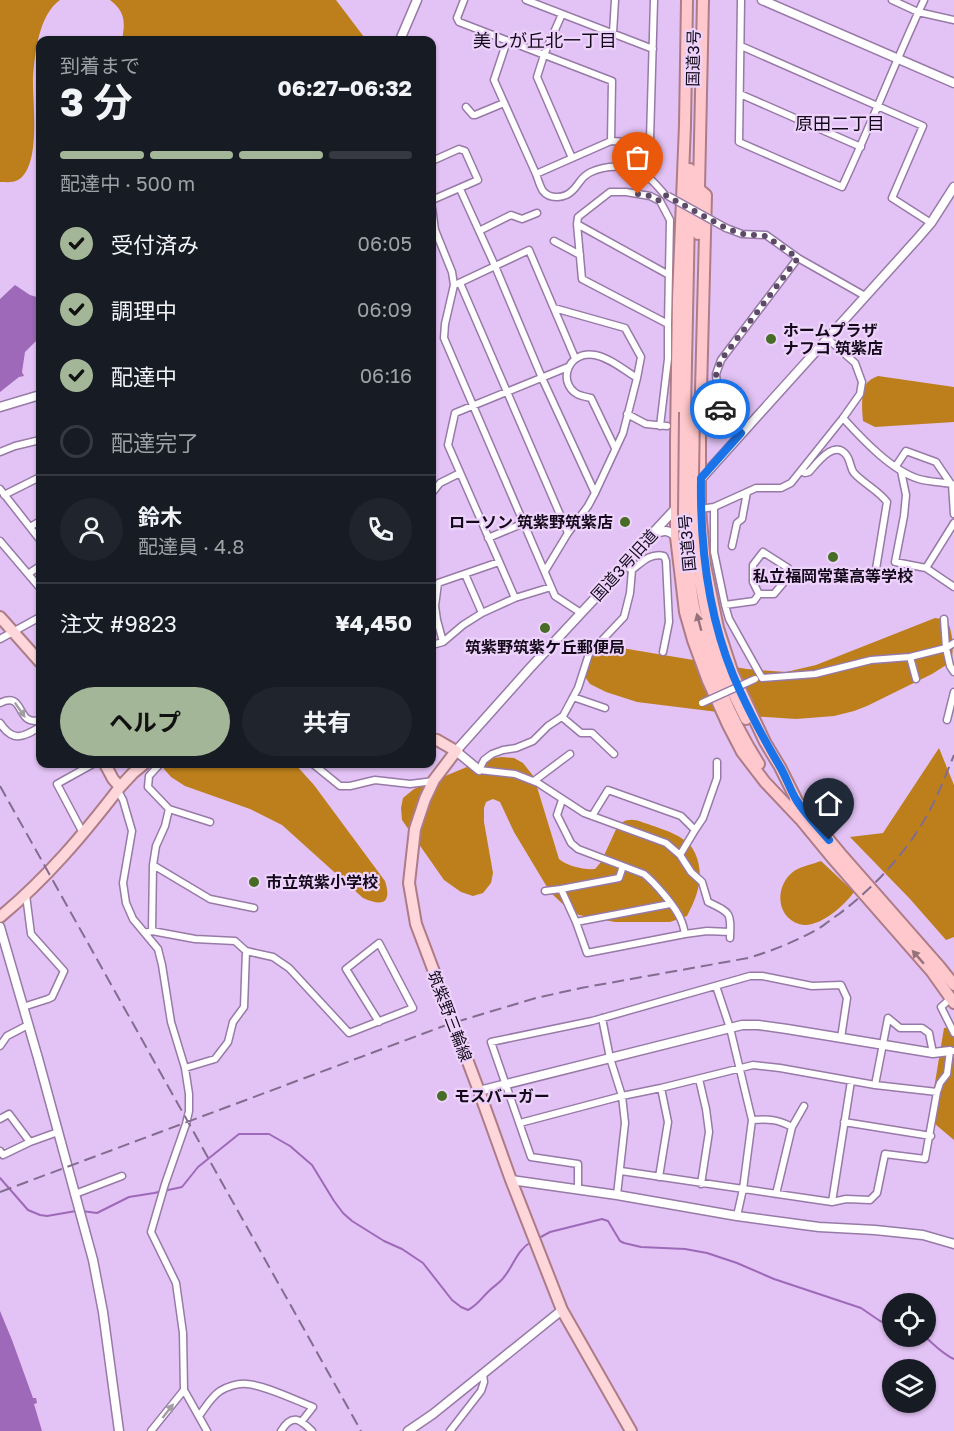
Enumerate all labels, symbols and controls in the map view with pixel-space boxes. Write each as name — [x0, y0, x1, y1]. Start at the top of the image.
district label: 美しが丘北一丁目 — [473, 29, 617, 51]
street label: 国道3号 — [683, 29, 703, 87]
text: 到着まで — [60, 53, 140, 77]
text: 06:27–06:32 — [277, 74, 412, 101]
text: 3 分 — [60, 78, 133, 125]
district label: 原田二丁目 — [795, 112, 885, 134]
pin — [612, 132, 663, 194]
icon: bag — [621, 141, 654, 174]
text: 配達中 · 500 m — [60, 171, 195, 195]
icon: check — [60, 227, 93, 260]
text: 受付済み — [111, 231, 199, 258]
text: 06:05 — [358, 231, 412, 255]
icon: check — [60, 293, 93, 326]
text: 調理中 — [111, 297, 177, 324]
text: 06:09 — [357, 297, 412, 321]
place label: ホームプラザ ナフコ 筑紫店 — [783, 320, 883, 358]
marker: ホームプラザ ナフコ 筑紫店 — [764, 332, 778, 346]
icon: check — [60, 359, 93, 392]
text: 配達中 — [111, 363, 177, 390]
text: 06:16 — [360, 363, 412, 387]
courier — [690, 379, 750, 439]
icon: car — [704, 393, 737, 426]
text: 配達完了 — [111, 429, 199, 456]
button: person — [60, 498, 123, 561]
button: phone — [349, 498, 412, 561]
text: 鈴木 — [138, 503, 182, 530]
place label: ローソン 筑紫野筑紫店 — [449, 512, 613, 532]
street label: 国道3号 — [675, 514, 699, 572]
marker: ローソン 筑紫野筑紫店 — [618, 515, 632, 529]
street label: 国道3号旧道 — [587, 525, 661, 605]
text: 配達員 · 4.8 — [138, 534, 244, 558]
marker: 私立福岡常葉高等学校 — [826, 550, 840, 564]
place label: 私立福岡常葉高等学校 — [753, 566, 913, 586]
text: ¥4,450 — [335, 609, 412, 636]
text: 注文 #9823 — [60, 610, 177, 637]
one-way arrow — [693, 613, 703, 632]
marker: 筑紫野筑紫ケ丘郵便局 — [538, 621, 552, 635]
place label: 筑紫野筑紫ケ丘郵便局 — [465, 637, 625, 657]
button: ヘルプ — [60, 687, 230, 756]
button: 共有 — [242, 687, 412, 756]
one-way arrow — [14, 701, 26, 717]
pin — [803, 778, 854, 840]
icon: home — [812, 787, 845, 820]
place label: 市立筑紫小学校 — [266, 872, 378, 892]
marker: 市立筑紫小学校 — [247, 875, 261, 889]
one-way arrow — [912, 950, 925, 965]
street label: 筑紫野三輪線 — [423, 968, 477, 1064]
place label: モスバーガー — [454, 1086, 550, 1106]
marker: モスバーガー — [435, 1089, 449, 1103]
map controls — [882, 1293, 936, 1413]
button: locate — [882, 1293, 936, 1347]
button: layers — [882, 1359, 936, 1413]
one-way arrow — [161, 1403, 174, 1419]

